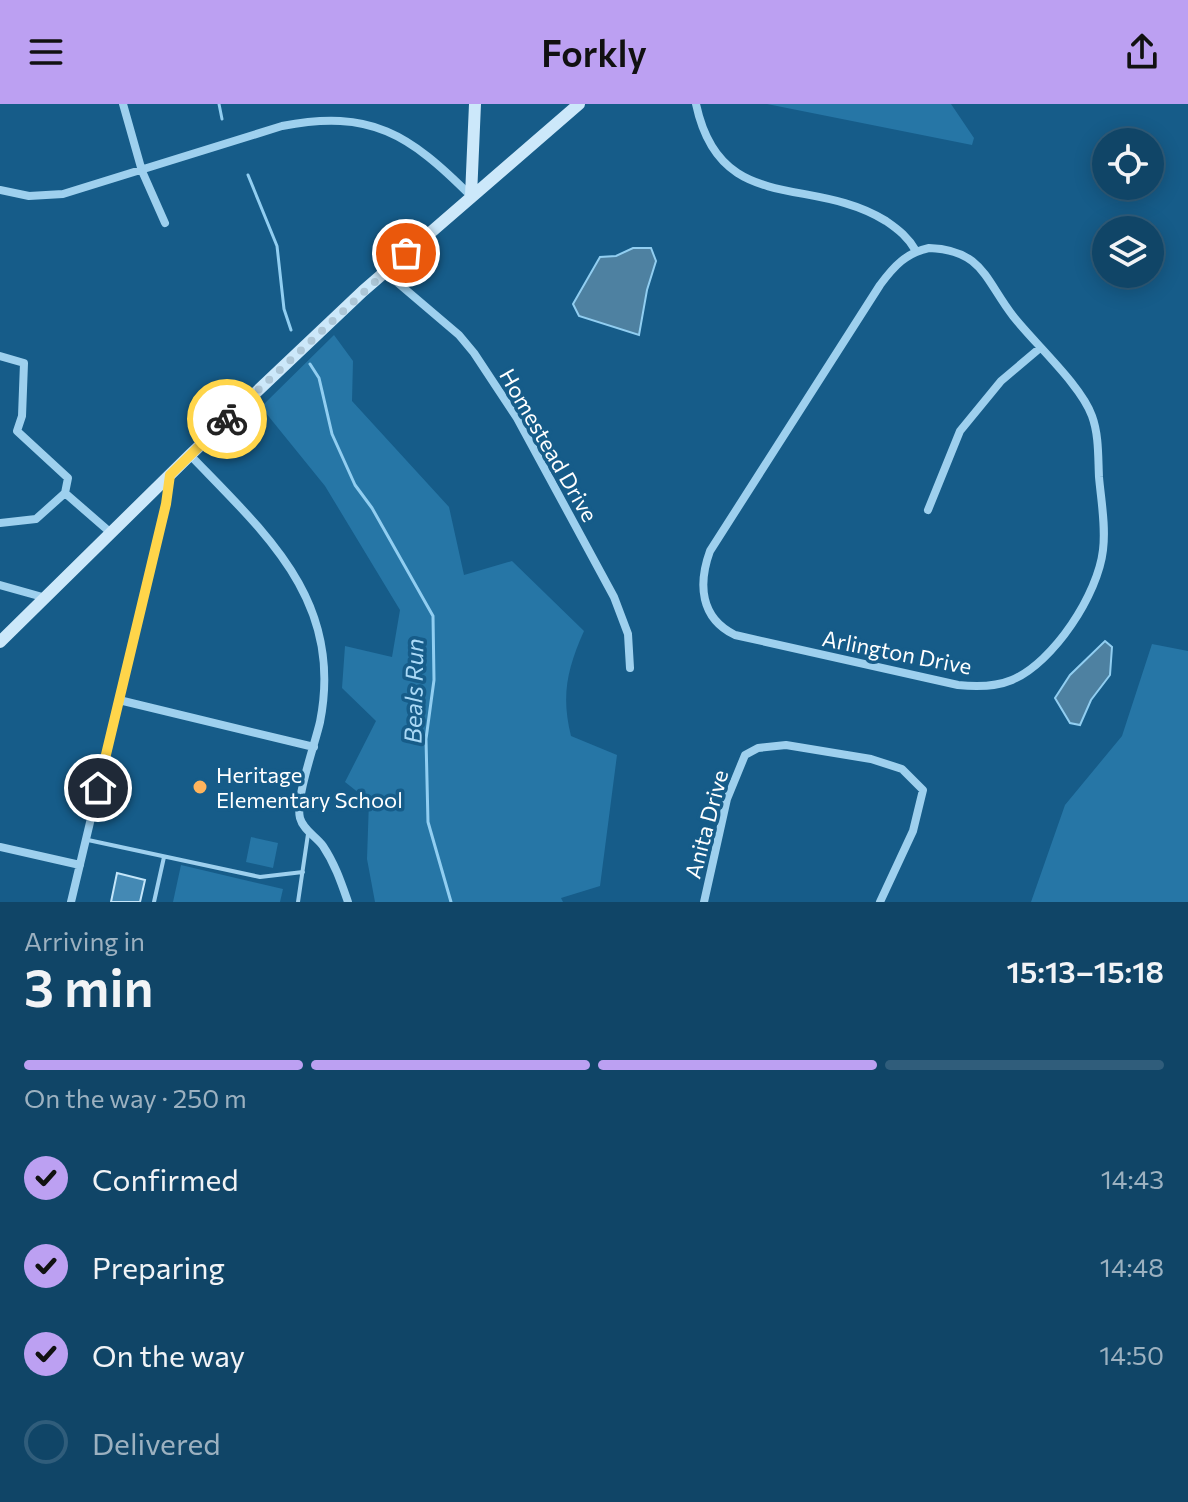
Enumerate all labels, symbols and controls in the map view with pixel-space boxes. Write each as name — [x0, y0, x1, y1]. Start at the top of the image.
icon: menu — [24, 30, 68, 74]
text: Forkly — [541, 30, 647, 74]
icon: share — [1120, 30, 1164, 74]
map controls — [1092, 128, 1164, 288]
button: locate — [1092, 128, 1164, 200]
button: layers — [1092, 216, 1164, 288]
pin — [372, 219, 440, 287]
icon: bag — [384, 231, 428, 275]
street label: Homestead Drive — [494, 364, 604, 526]
courier — [187, 379, 267, 459]
icon: bike — [205, 397, 249, 441]
street label: Arlington Drive — [820, 624, 974, 680]
water label: Beals Run — [398, 638, 428, 744]
pin — [64, 754, 132, 822]
place label: Heritage Elementary School — [216, 761, 403, 813]
icon: home — [76, 766, 120, 810]
street label: Anita Drive — [679, 767, 733, 881]
marker: Heritage Elementary School — [191, 778, 209, 796]
text: Arriving in — [24, 925, 145, 956]
text: 15:13–15:18 — [1007, 952, 1164, 989]
text: 3 min — [24, 954, 153, 1018]
text: On the way · 250 m — [24, 1082, 247, 1113]
icon: check — [24, 1156, 68, 1200]
text: Confirmed — [92, 1160, 239, 1197]
text: 14:43 — [1101, 1163, 1164, 1194]
icon: check — [24, 1244, 68, 1288]
text: Preparing — [92, 1248, 225, 1285]
text: 14:48 — [1100, 1251, 1164, 1282]
icon: check — [24, 1332, 68, 1376]
text: On the way — [92, 1336, 245, 1373]
text: 14:50 — [1099, 1339, 1164, 1370]
text: Delivered — [92, 1424, 221, 1461]

